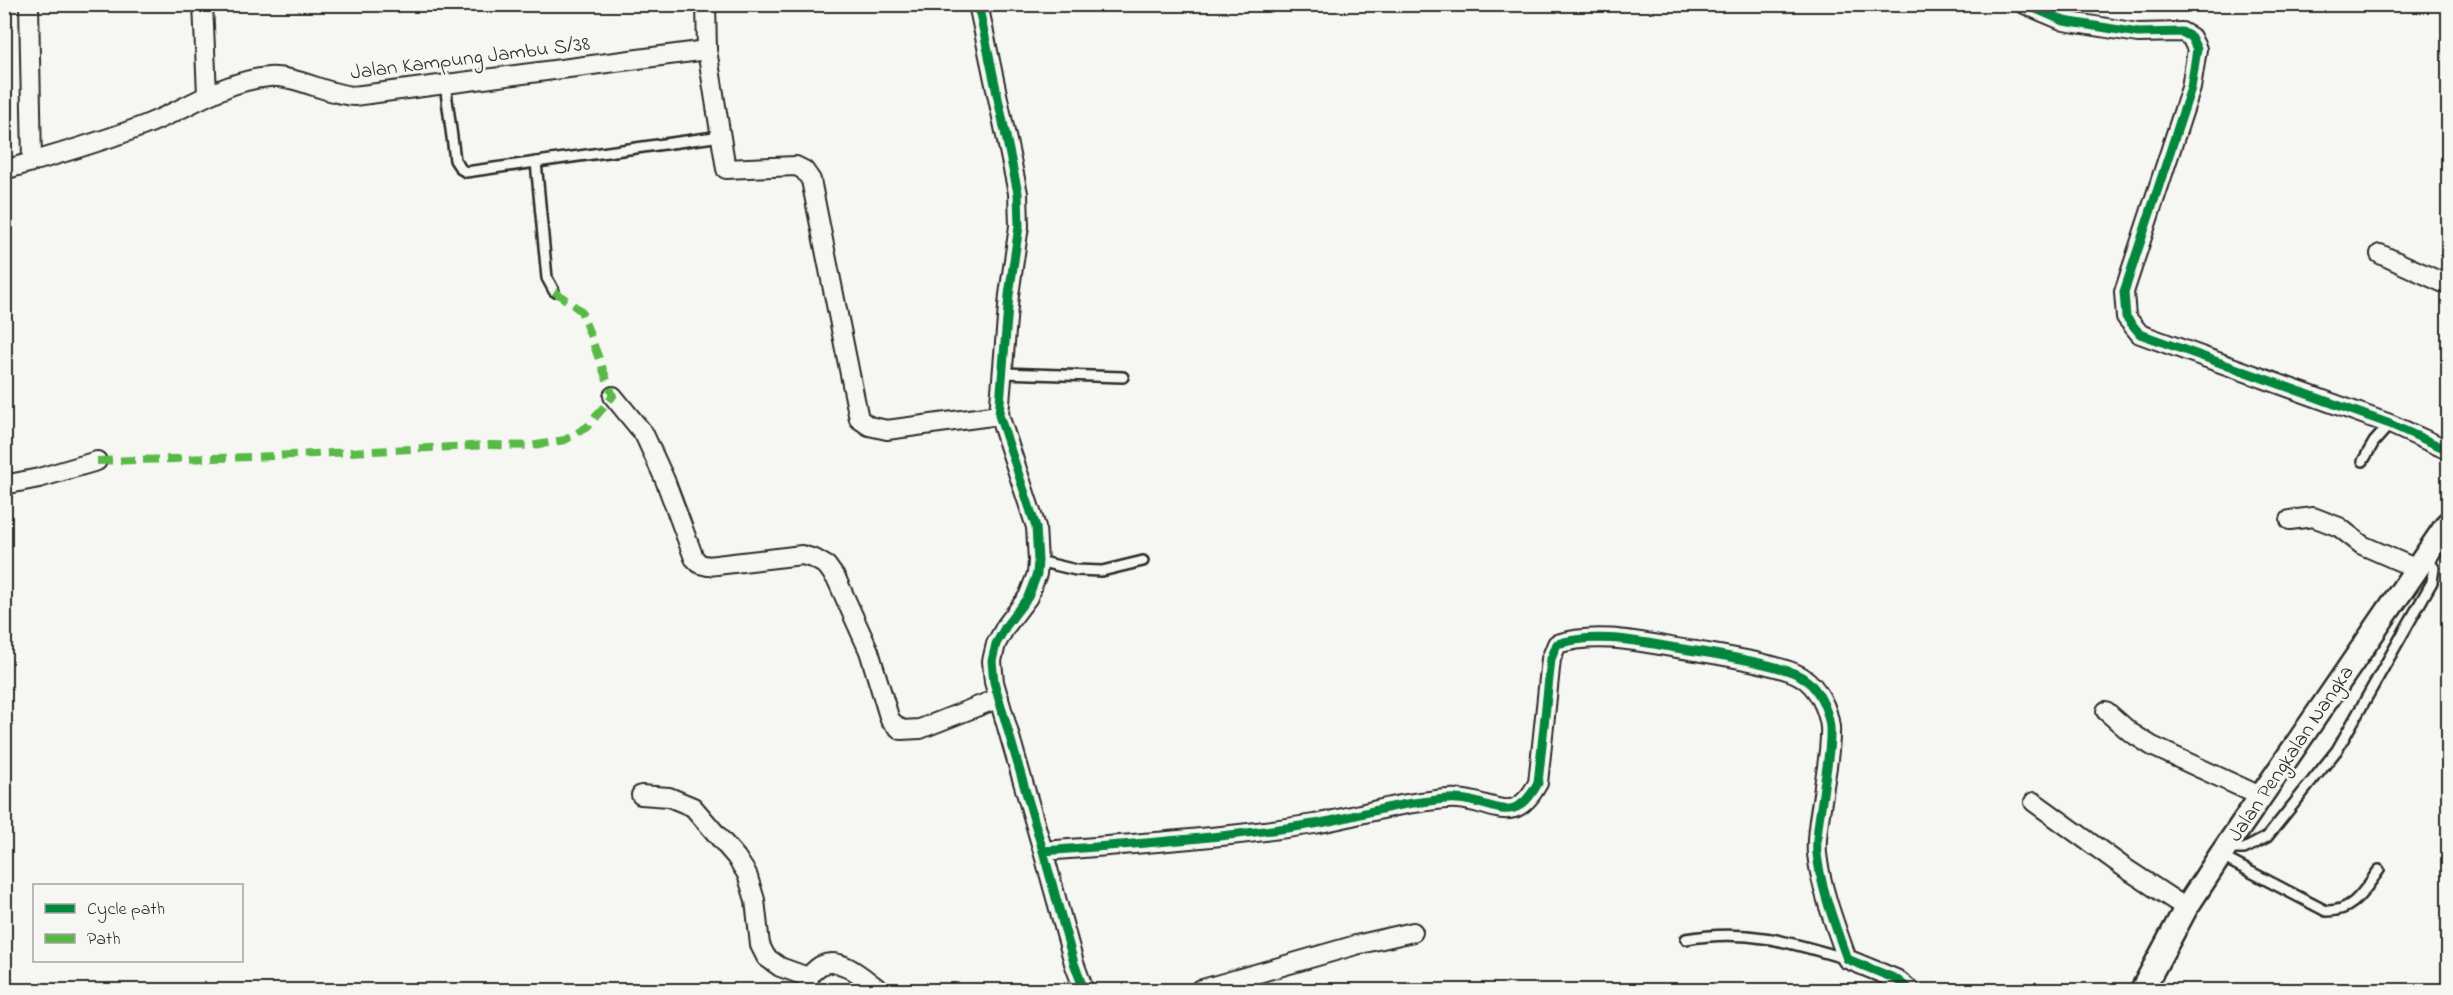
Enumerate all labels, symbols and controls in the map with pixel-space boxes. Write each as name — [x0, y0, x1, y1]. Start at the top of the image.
street label: Jalan Kampung Jambu S/38 — [349, 29, 592, 91]
street label: Jalan Pengkalan Nangka — [2221, 660, 2364, 850]
legend — [33, 884, 243, 962]
text: Cycle path — [87, 897, 165, 923]
text: Path — [87, 927, 121, 953]

